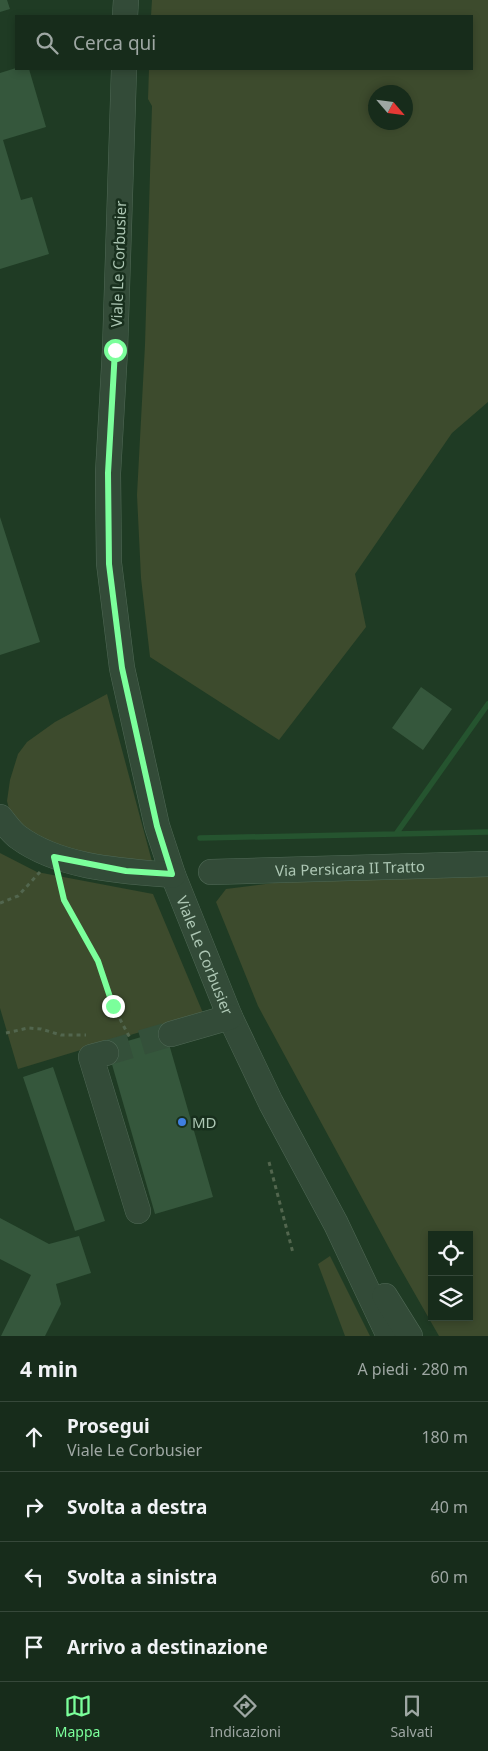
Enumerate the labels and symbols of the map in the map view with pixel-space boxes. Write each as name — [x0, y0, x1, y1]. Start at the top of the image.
north arrow — [368, 85, 413, 130]
street label: Viale Le Corbusier — [106, 200, 130, 328]
route start — [104, 339, 127, 362]
street label: Via Persicara II Tratto — [275, 856, 425, 880]
street label: Viale Le Corbusier — [172, 893, 238, 1018]
route end — [102, 995, 125, 1018]
place label: MD — [192, 1112, 217, 1132]
marker: MD — [176, 1116, 188, 1128]

